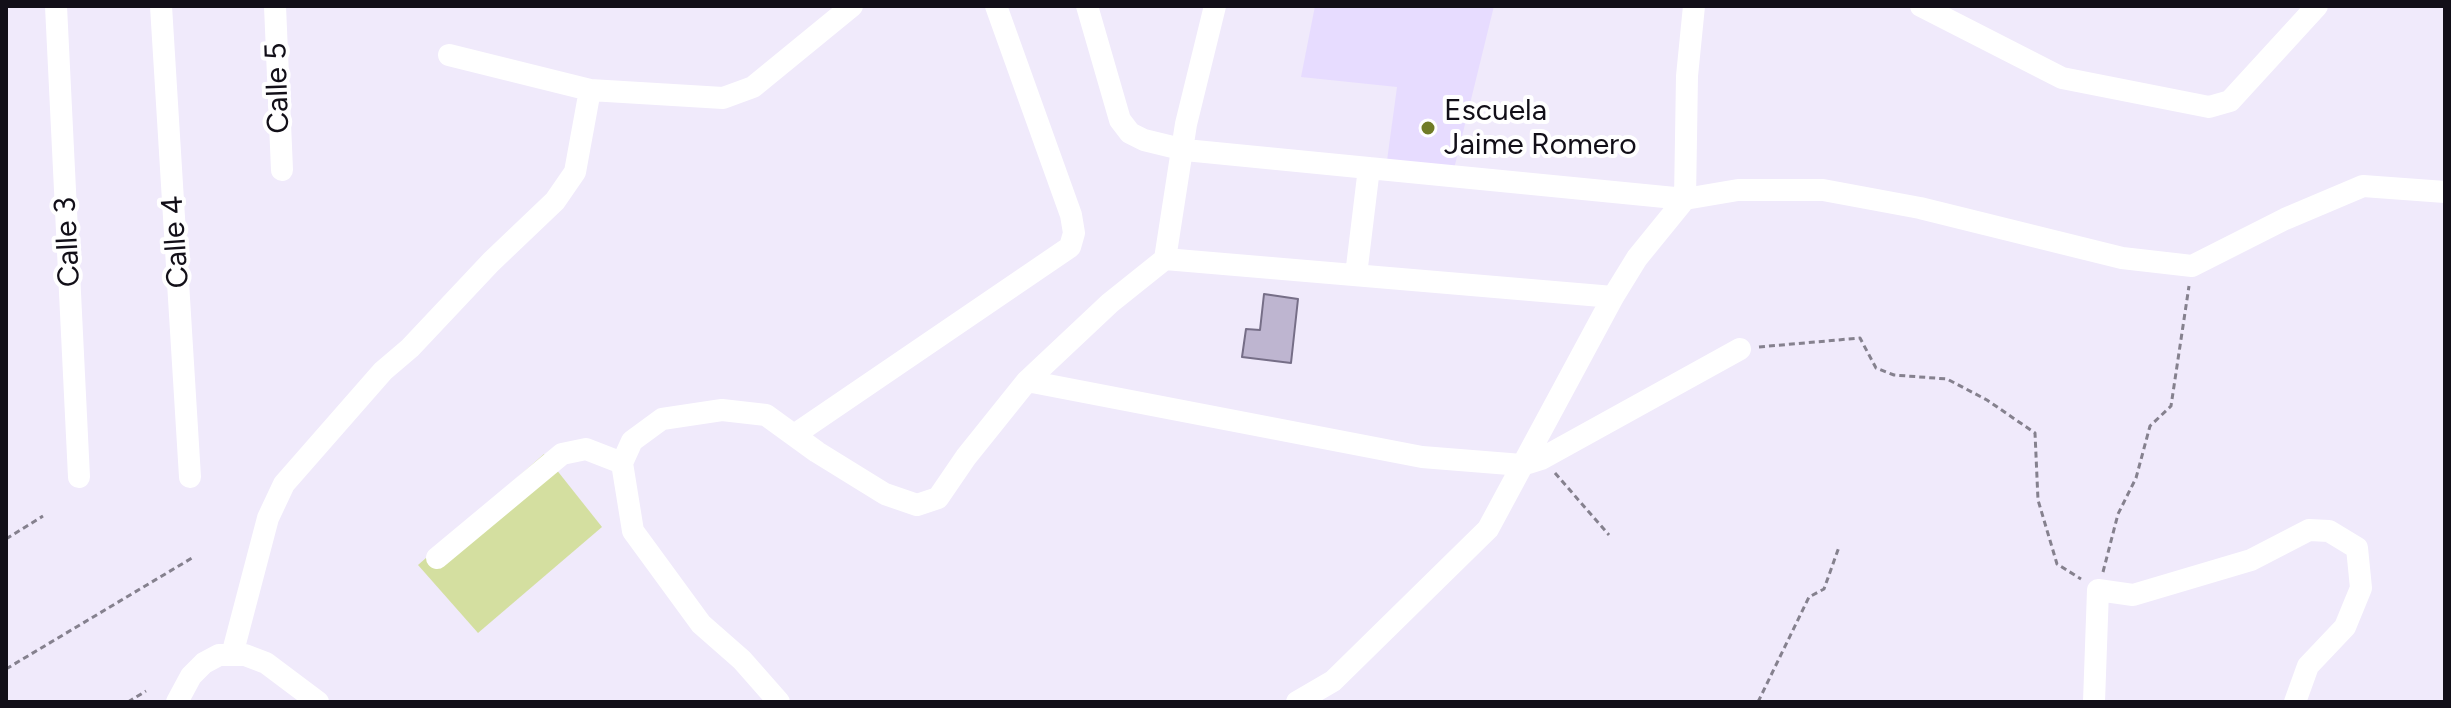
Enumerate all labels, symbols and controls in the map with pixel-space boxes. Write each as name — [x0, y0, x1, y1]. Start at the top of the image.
street label: Calle 5 — [258, 42, 298, 134]
place label: Escuela Jaime Romero — [1444, 93, 1637, 164]
marker: Escuela Jaime Romero — [1419, 119, 1437, 137]
street label: Calle 4 — [155, 195, 197, 289]
street label: Calle 3 — [48, 196, 88, 288]

